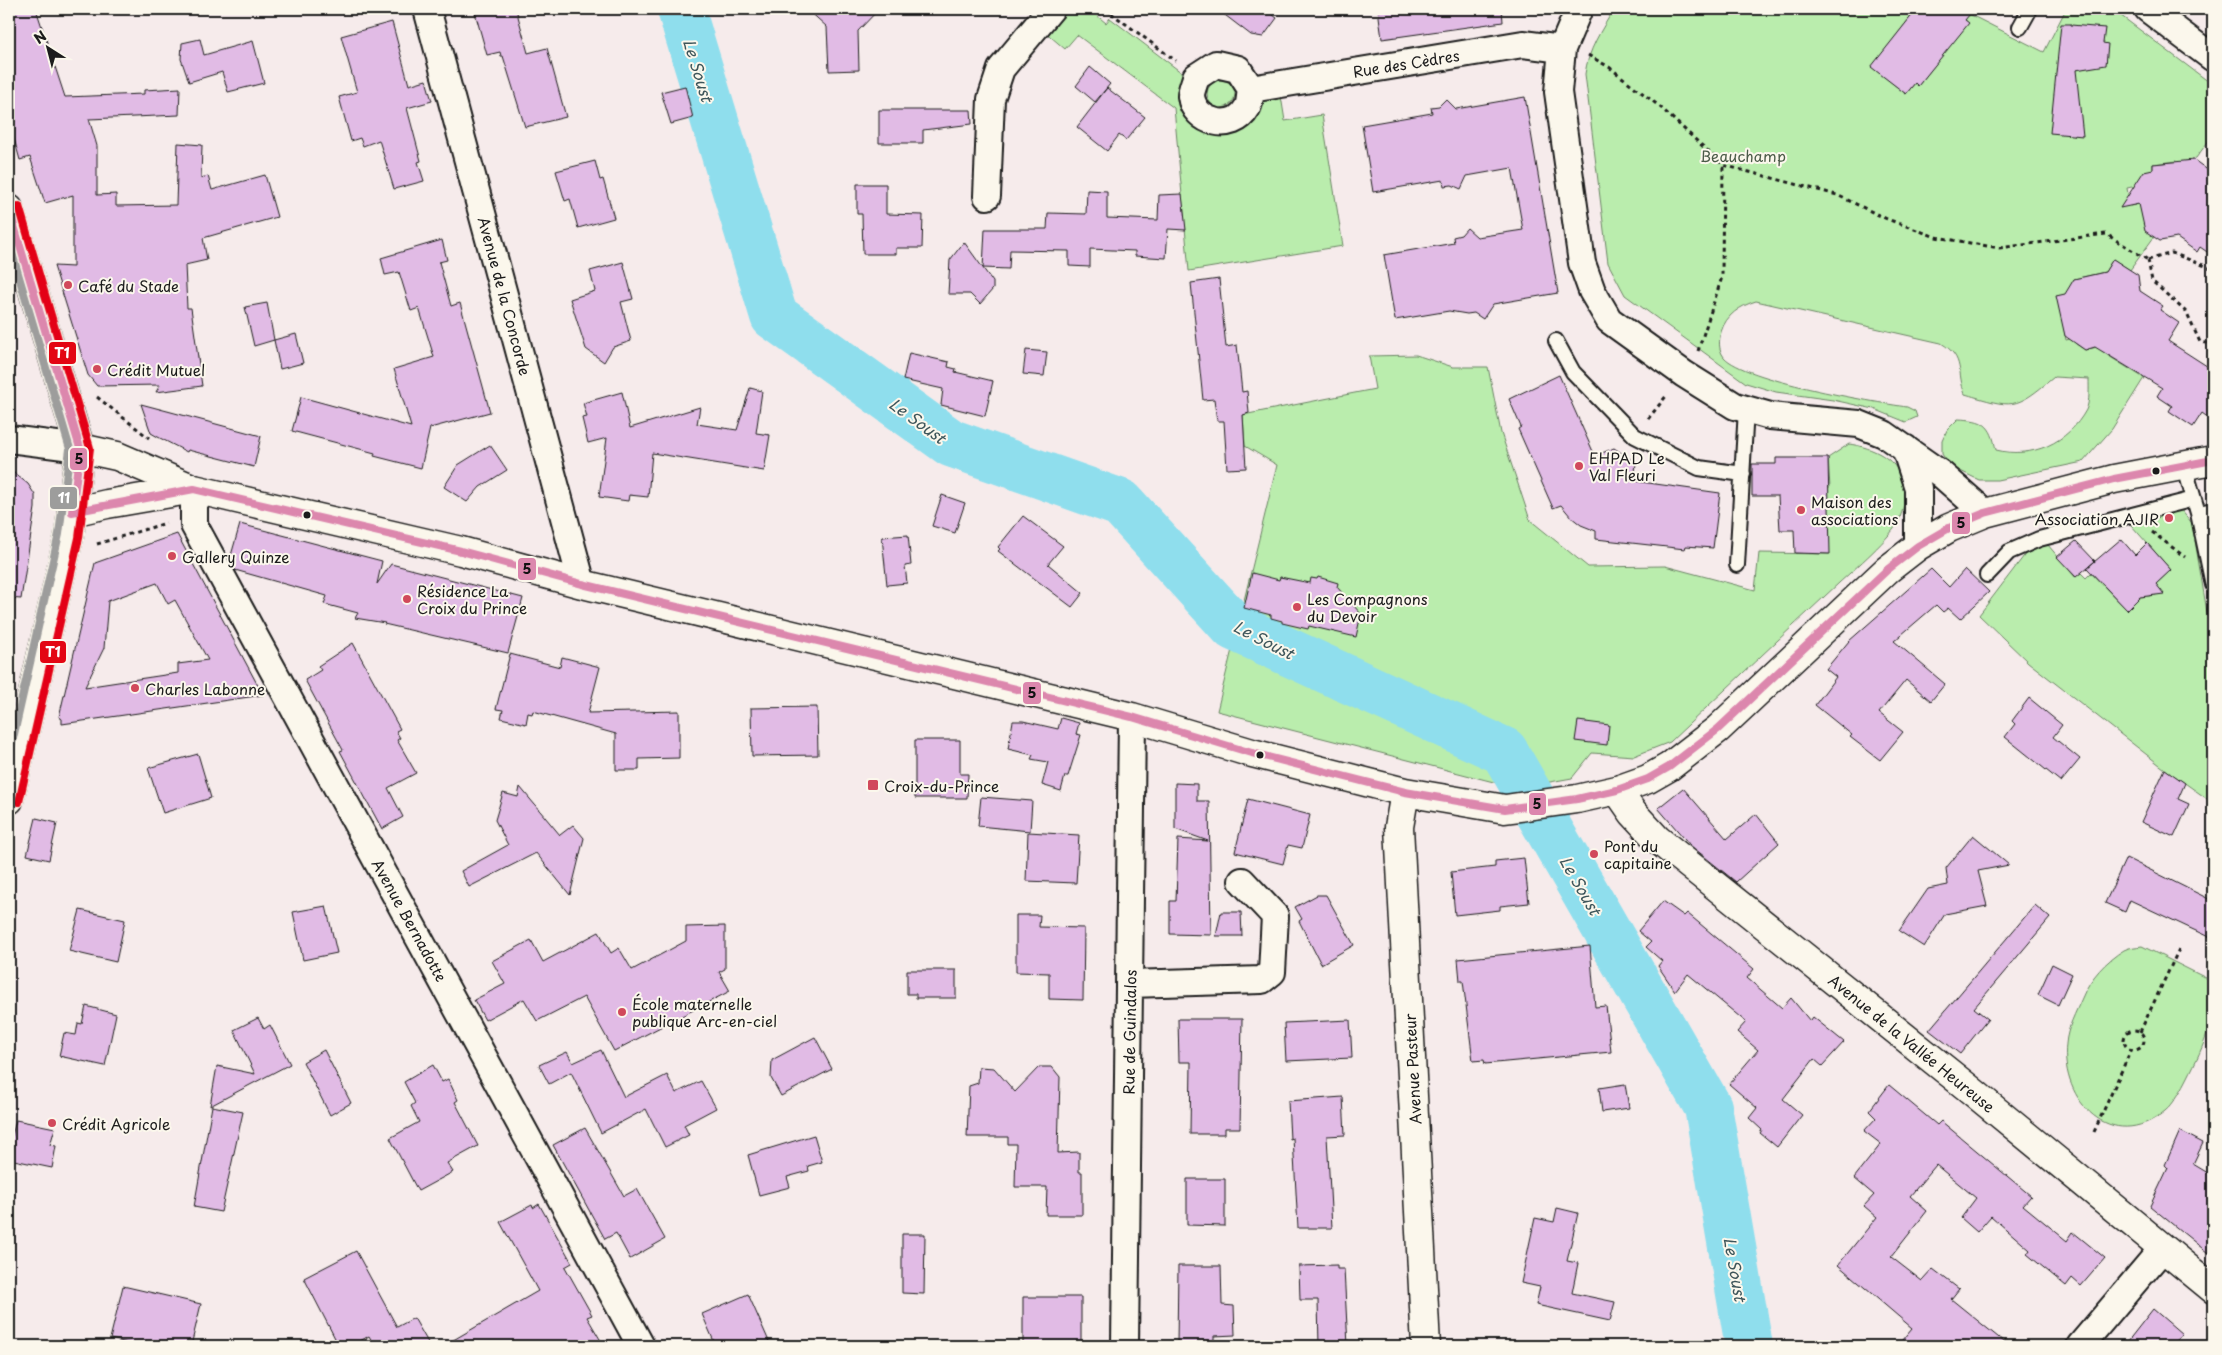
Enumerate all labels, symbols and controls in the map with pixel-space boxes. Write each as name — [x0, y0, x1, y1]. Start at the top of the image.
north arrow — [22, 22, 72, 72]
text: N — [29, 25, 51, 49]
water label: Le Soust — [678, 36, 720, 106]
street label: Rue des Cèdres — [1351, 43, 1461, 83]
park label: Beauchamp — [1700, 144, 1786, 167]
street label: Avenue de la Concorde — [473, 214, 537, 378]
place label: Café du Stade — [78, 274, 179, 297]
marker: Café du Stade — [62, 279, 74, 291]
line badge: T1 — [48, 341, 77, 365]
text: T1 — [54, 342, 70, 363]
place label: Crédit Mutuel — [107, 358, 205, 381]
marker: Crédit Mutuel — [91, 363, 103, 375]
water label: Le Soust — [885, 391, 952, 450]
place label: EHPAD Le Val Fleuri — [1589, 446, 1665, 486]
line badge: 5 — [69, 447, 88, 471]
text: 5 — [75, 448, 84, 469]
marker: EHPAD Le Val Fleuri — [1573, 460, 1585, 472]
unlabelled marker — [2151, 466, 2161, 476]
line badge: 11 — [49, 486, 78, 510]
text: 11 — [58, 487, 70, 508]
place label: Maison des associations — [1811, 490, 1899, 530]
marker: Maison des associations — [1795, 504, 1807, 516]
place label: Association AJIR — [2035, 507, 2159, 530]
unlabelled marker — [302, 510, 312, 520]
line badge: 5 — [1951, 511, 1971, 535]
text: 5 — [1957, 512, 1966, 533]
marker: Association AJIR — [2163, 512, 2175, 524]
place label: Gallery Quinze — [182, 545, 289, 568]
marker: Gallery Quinze — [166, 550, 178, 562]
line badge: 5 — [517, 557, 537, 581]
text: 5 — [523, 558, 532, 579]
place label: Résidence La Croix du Prince — [417, 579, 527, 619]
place label: Les Compagnons du Devoir — [1307, 587, 1428, 627]
marker: Résidence La Croix du Prince — [401, 593, 413, 605]
marker: Les Compagnons du Devoir — [1291, 601, 1303, 613]
water label: Le Soust — [1230, 614, 1300, 665]
line badge: T1 — [39, 640, 67, 664]
text: T1 — [45, 641, 61, 662]
place label: Charles Labonne — [145, 677, 265, 700]
line badge: 5 — [1022, 681, 1042, 705]
marker: Charles Labonne — [129, 682, 141, 694]
text: 5 — [1028, 682, 1037, 703]
unlabelled marker — [1255, 750, 1265, 760]
place label: Croix-du-Prince — [884, 774, 999, 797]
marker: Croix-du-Prince — [866, 778, 880, 792]
line badge: 5 — [1528, 792, 1547, 816]
text: 5 — [1533, 793, 1542, 814]
place label: Pont du capitaine — [1604, 834, 1672, 874]
marker: Pont du capitaine — [1588, 848, 1600, 860]
water label: Le Soust — [1554, 851, 1608, 920]
street label: Avenue Bernadotte — [367, 855, 453, 985]
street label: Rue de Guindalos — [1116, 969, 1142, 1095]
street label: Avenue de la Vallée Heureuse — [1824, 969, 2000, 1117]
place label: École maternelle publique Arc-en-ciel — [632, 992, 777, 1032]
marker: École maternelle publique Arc-en-ciel — [616, 1006, 628, 1018]
street label: Avenue Pasteur — [1398, 1013, 1426, 1125]
place label: Crédit Agricole — [62, 1112, 170, 1135]
marker: Crédit Agricole — [46, 1117, 58, 1129]
water label: Le Soust — [1719, 1235, 1754, 1304]

